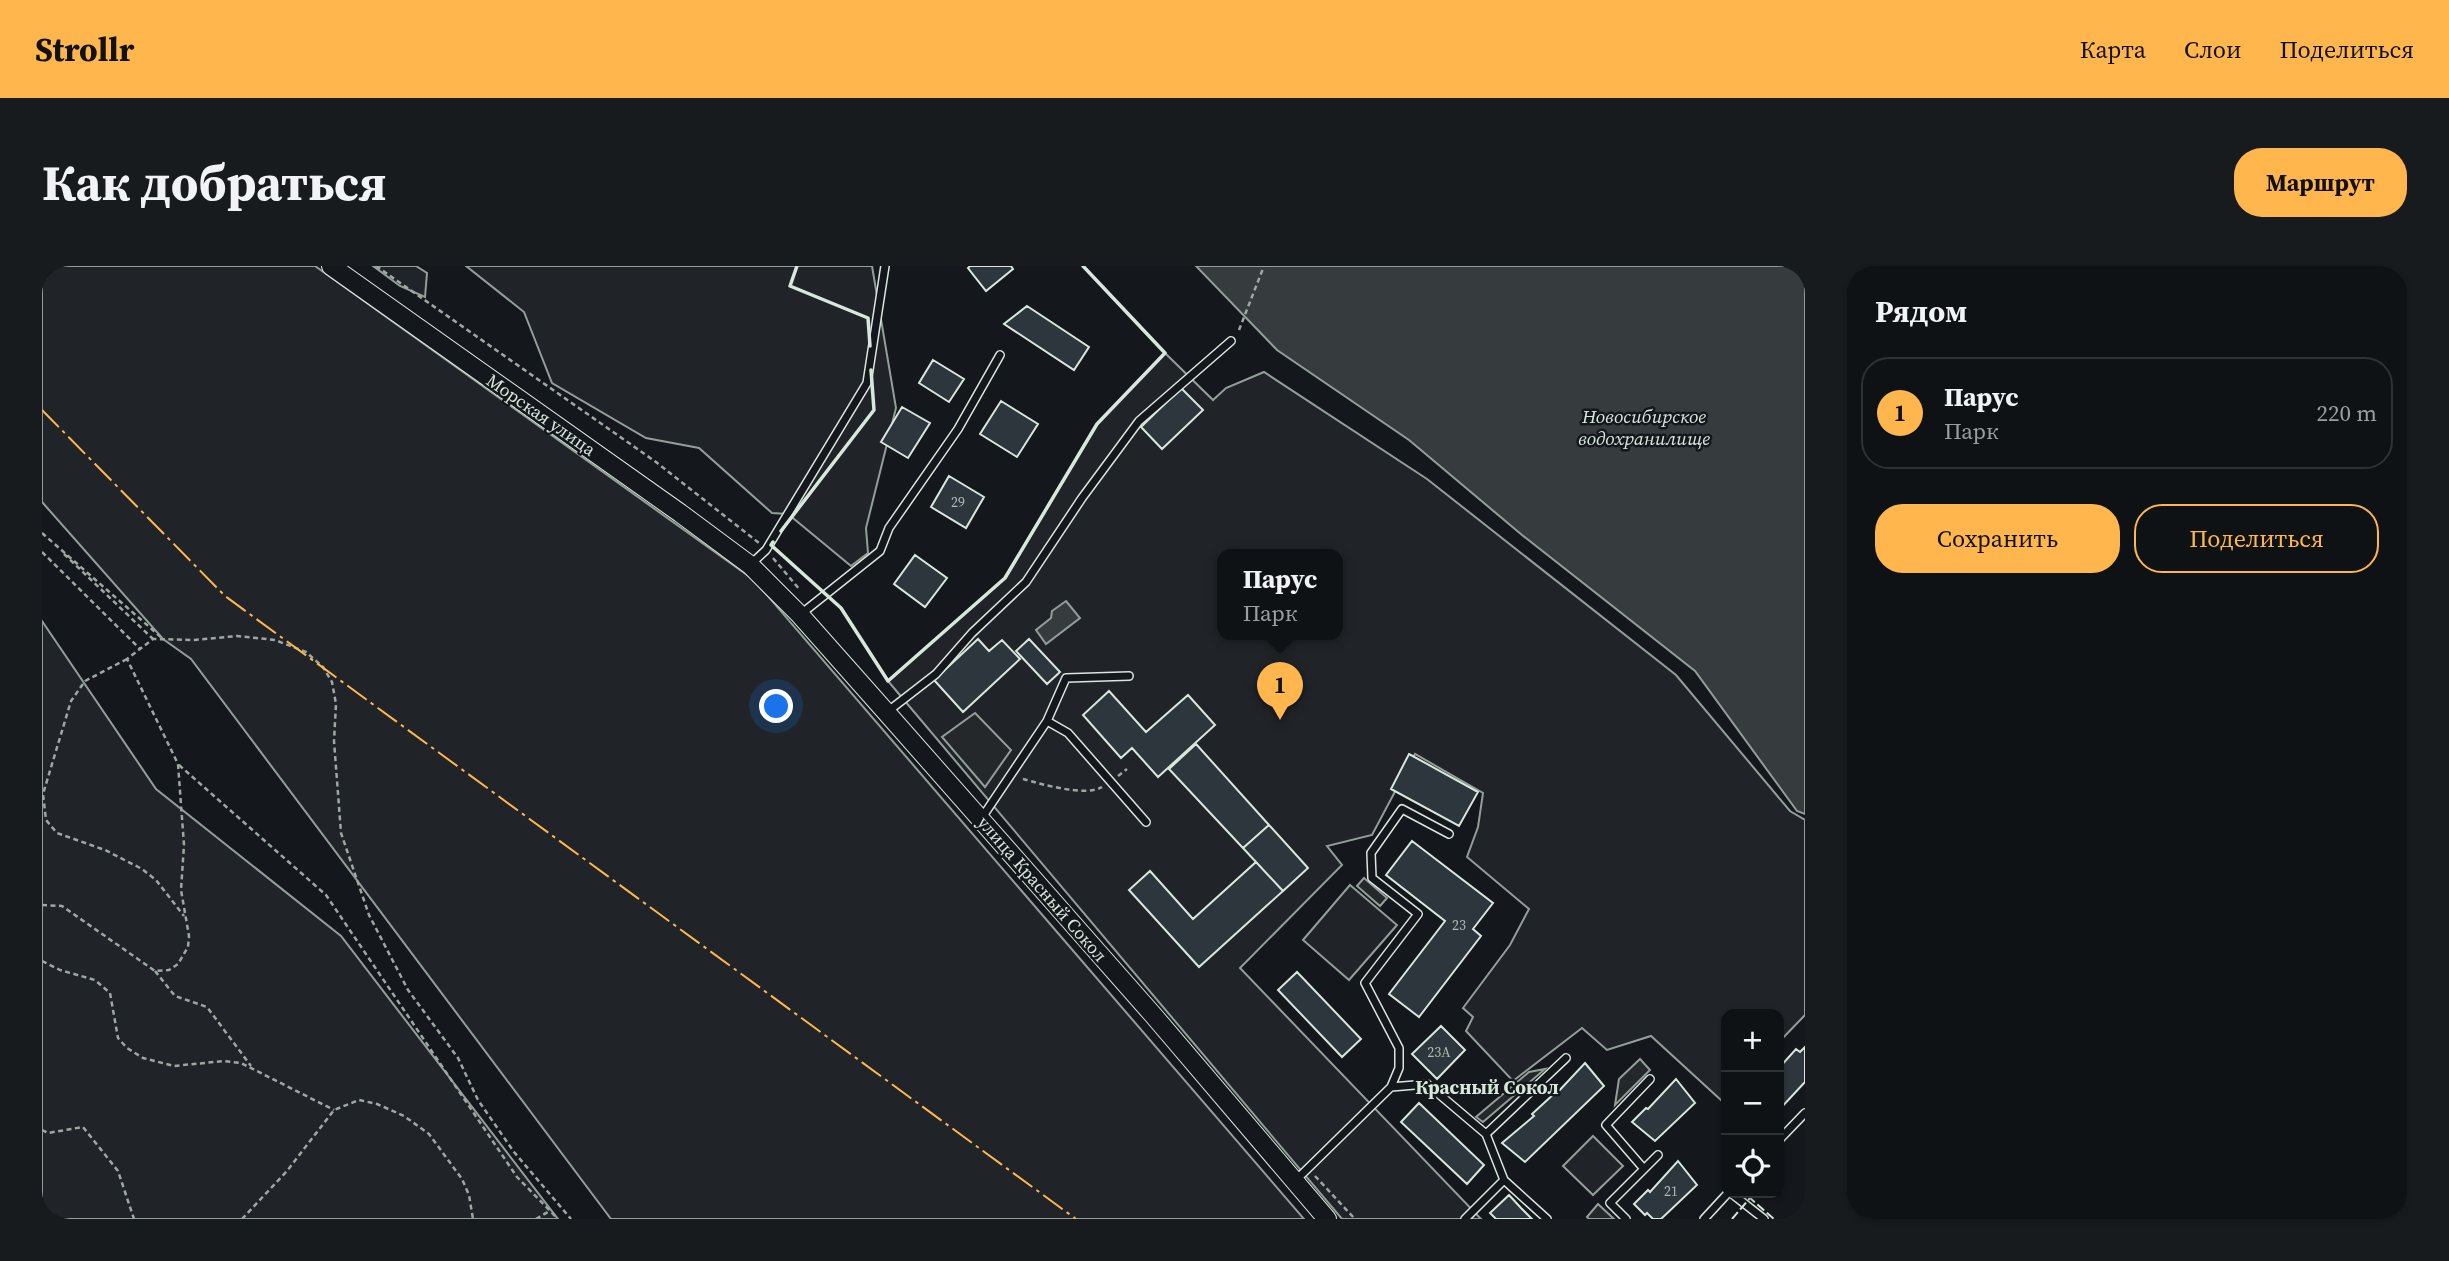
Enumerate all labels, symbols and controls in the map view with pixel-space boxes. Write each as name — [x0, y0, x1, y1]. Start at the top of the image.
text: Strollr — [35, 27, 134, 72]
text: Карта — [2080, 33, 2146, 66]
text: Слои — [2184, 33, 2241, 66]
text: Поделиться — [2279, 33, 2414, 66]
button: Маршрут — [2234, 148, 2407, 217]
text: Как добраться — [42, 149, 387, 216]
text: Рядом — [1875, 291, 1967, 332]
street label: Морская улица — [482, 368, 602, 462]
text: Парус — [1944, 379, 2019, 415]
text: 1 — [1894, 397, 1906, 429]
text: 220 m — [2316, 397, 2377, 429]
water label: Новосибирское водохранилище — [1578, 403, 1710, 451]
text: Парк — [1944, 415, 1999, 447]
house number: 29 — [951, 492, 965, 512]
button: Сохранить — [1875, 504, 2120, 573]
button: Поделиться — [2134, 504, 2379, 573]
popup — [1217, 549, 1343, 640]
text: Парус — [1243, 561, 1317, 597]
text: Парк — [1243, 597, 1297, 629]
pin: 1 — [1257, 662, 1303, 720]
your location — [759, 689, 793, 723]
street label: улица Красный Сокол — [972, 810, 1113, 967]
house number: 23 — [1452, 915, 1466, 935]
map controls — [1721, 1009, 1784, 1198]
button: + — [1721, 1009, 1784, 1072]
house number: 23А — [1427, 1042, 1451, 1062]
button: − — [1721, 1072, 1784, 1135]
district label: Красный Сокол — [1415, 1074, 1559, 1100]
button: locate — [1721, 1135, 1784, 1198]
house number: 21 — [1664, 1181, 1678, 1201]

